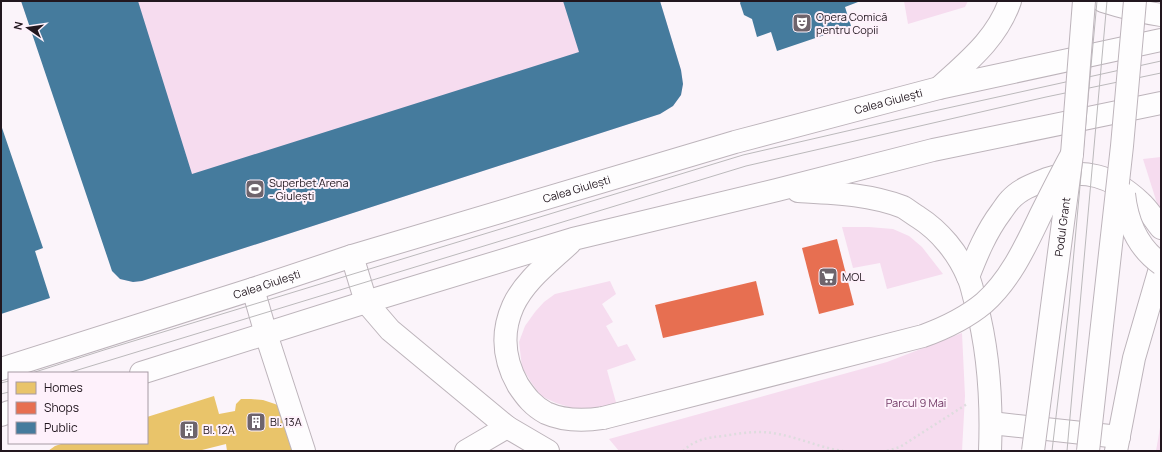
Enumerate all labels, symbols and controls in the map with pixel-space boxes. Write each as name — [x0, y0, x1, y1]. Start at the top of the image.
north arrow — [8, 8, 48, 48]
place label: Opera Comică pentru Copii — [816, 9, 887, 37]
theatre icon: Opera Comică pentru Copii — [791, 12, 813, 34]
text: N — [10, 20, 26, 31]
street label: Calea Giulești — [853, 85, 924, 117]
street label: Calea Giulești — [541, 172, 612, 206]
place label: Superbet Arena - Giulești — [269, 175, 349, 203]
sports icon: Superbet Arena - Giulești — [244, 178, 266, 200]
street label: Podul Grant — [1051, 196, 1073, 257]
street label: Calea Giulești — [231, 266, 302, 302]
supermarket icon: MOL — [817, 266, 839, 288]
place label: MOL — [842, 269, 865, 284]
legend — [8, 372, 148, 444]
text: Homes — [44, 379, 83, 396]
park label: Parcul 9 Mai — [886, 395, 946, 410]
text: Shops — [44, 399, 79, 416]
building icon: Bl. 13A — [245, 411, 267, 433]
place label: Bl. 13A — [270, 414, 302, 429]
text: Public — [44, 419, 78, 436]
building icon: Bl. 12A — [178, 419, 200, 441]
place label: Bl. 12A — [203, 422, 235, 437]

